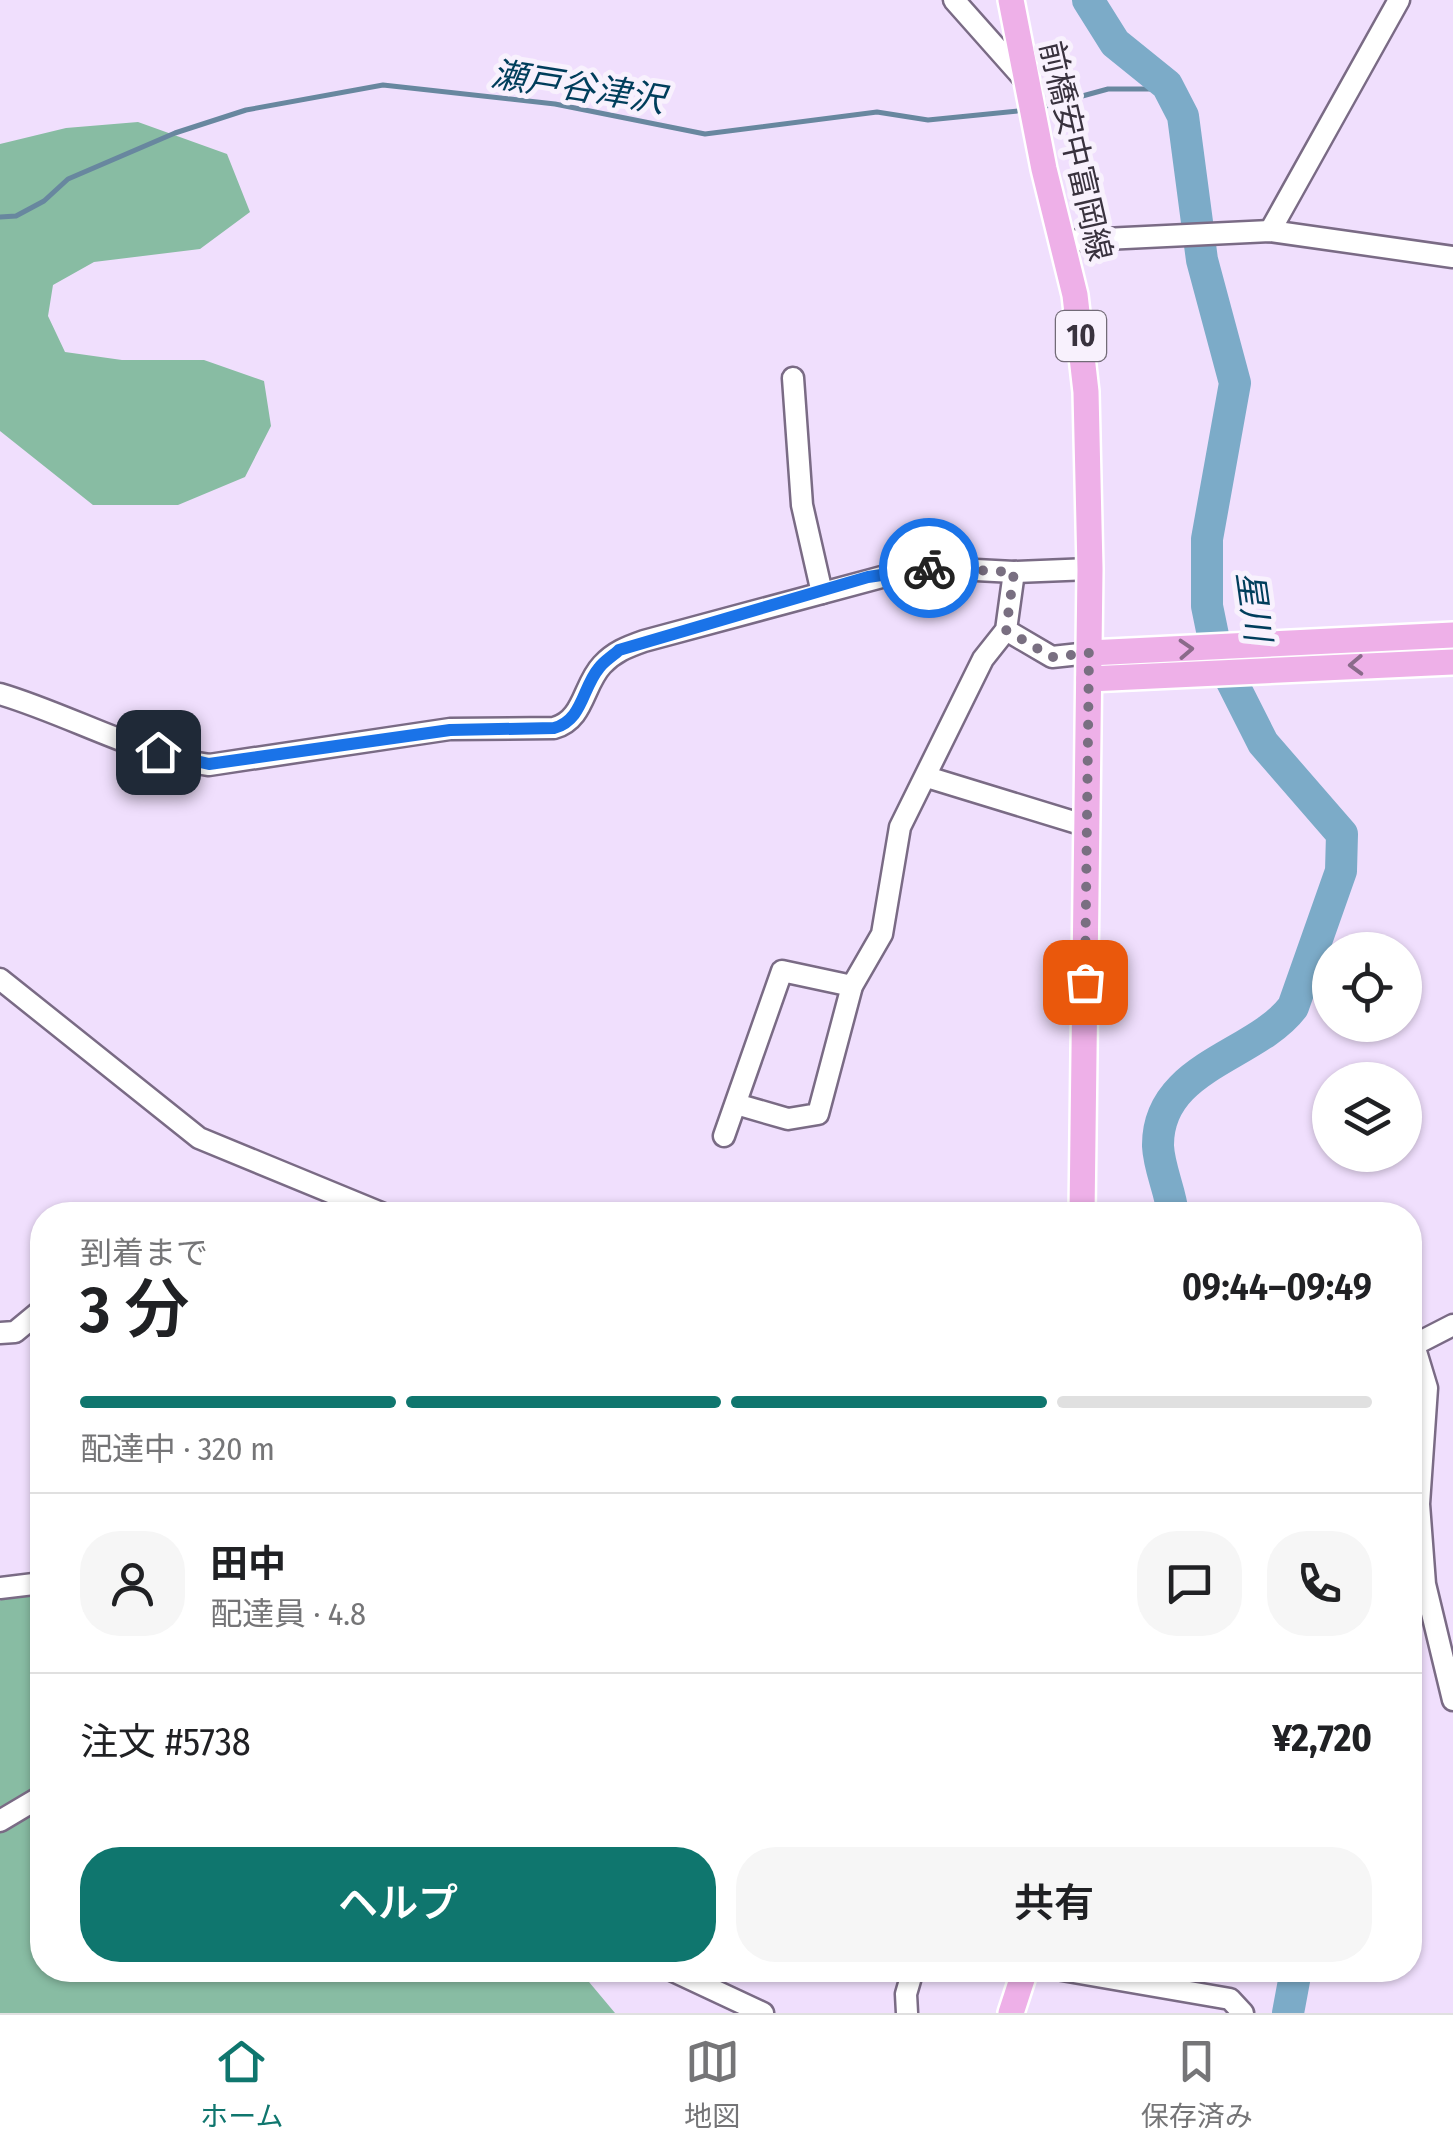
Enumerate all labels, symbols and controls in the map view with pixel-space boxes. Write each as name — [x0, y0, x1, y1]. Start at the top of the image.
street label: 前橋安中富岡線 — [1032, 38, 1120, 264]
water label: 瀬戸谷津沢 — [488, 53, 672, 122]
road number: 10 — [1056, 311, 1106, 361]
courier — [879, 518, 979, 618]
icon: bike — [902, 541, 957, 596]
water label: 星川 — [1228, 568, 1280, 648]
one-way arrow — [1179, 638, 1195, 659]
one-way arrow — [1347, 654, 1363, 675]
pin — [116, 710, 201, 795]
icon: home — [131, 725, 186, 780]
map controls — [1312, 932, 1422, 1172]
button: locate — [1312, 932, 1422, 1042]
pin — [1043, 940, 1128, 1025]
icon: bag — [1058, 955, 1113, 1010]
button: layers — [1312, 1062, 1422, 1172]
text: 到着まで — [80, 1234, 208, 1272]
text: 09:44–09:49 — [1182, 1264, 1372, 1310]
text: 3 分 — [80, 1271, 189, 1349]
text: 配達中 · 320 m — [80, 1430, 275, 1468]
button: person — [80, 1531, 185, 1636]
button: chat — [1137, 1531, 1242, 1636]
button: phone — [1267, 1531, 1372, 1636]
text: 田中 — [210, 1541, 286, 1587]
text: 配達員 · 4.8 — [210, 1595, 366, 1633]
text: ¥2,720 — [1272, 1715, 1372, 1761]
text: 注文 #5738 — [80, 1719, 251, 1765]
button: ヘルプ — [80, 1847, 716, 1962]
button: 共有 — [736, 1847, 1372, 1962]
tab: ホーム — [200, 2034, 283, 2134]
tab: 地図 — [684, 2034, 740, 2134]
tab: 保存済み — [1141, 2034, 1253, 2134]

